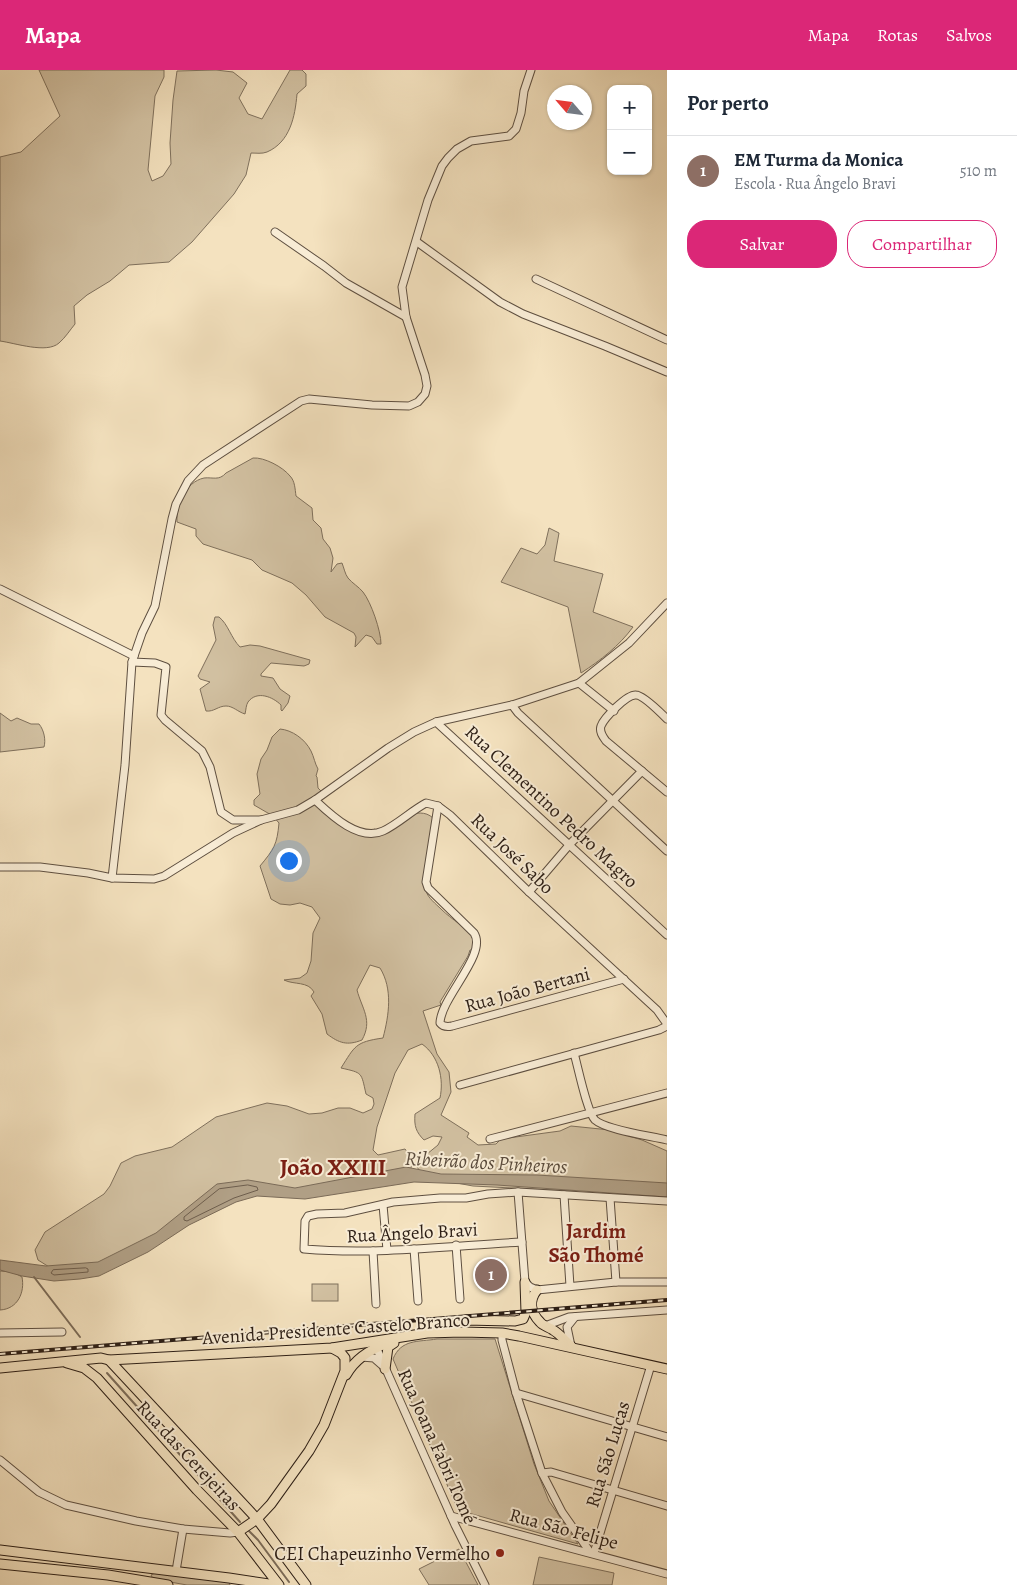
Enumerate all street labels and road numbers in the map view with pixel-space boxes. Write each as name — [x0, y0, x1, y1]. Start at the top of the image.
street label: Rua Clementino Pedro Magro — [459, 719, 644, 894]
street label: Rua José Sabo — [465, 807, 560, 900]
street label: Rua João Bertani — [462, 961, 593, 1019]
street label: Rua Ângelo Bravi — [346, 1217, 478, 1249]
street label: Avenida Presidente Castelo Branco — [200, 1307, 471, 1351]
street label: Rua Joana Fabri Tomé — [391, 1365, 483, 1528]
street label: Rua das Cerejeiras — [130, 1395, 246, 1517]
street label: Rua São Lucas — [579, 1398, 636, 1511]
street label: Rua São Felipe — [506, 1502, 621, 1556]

